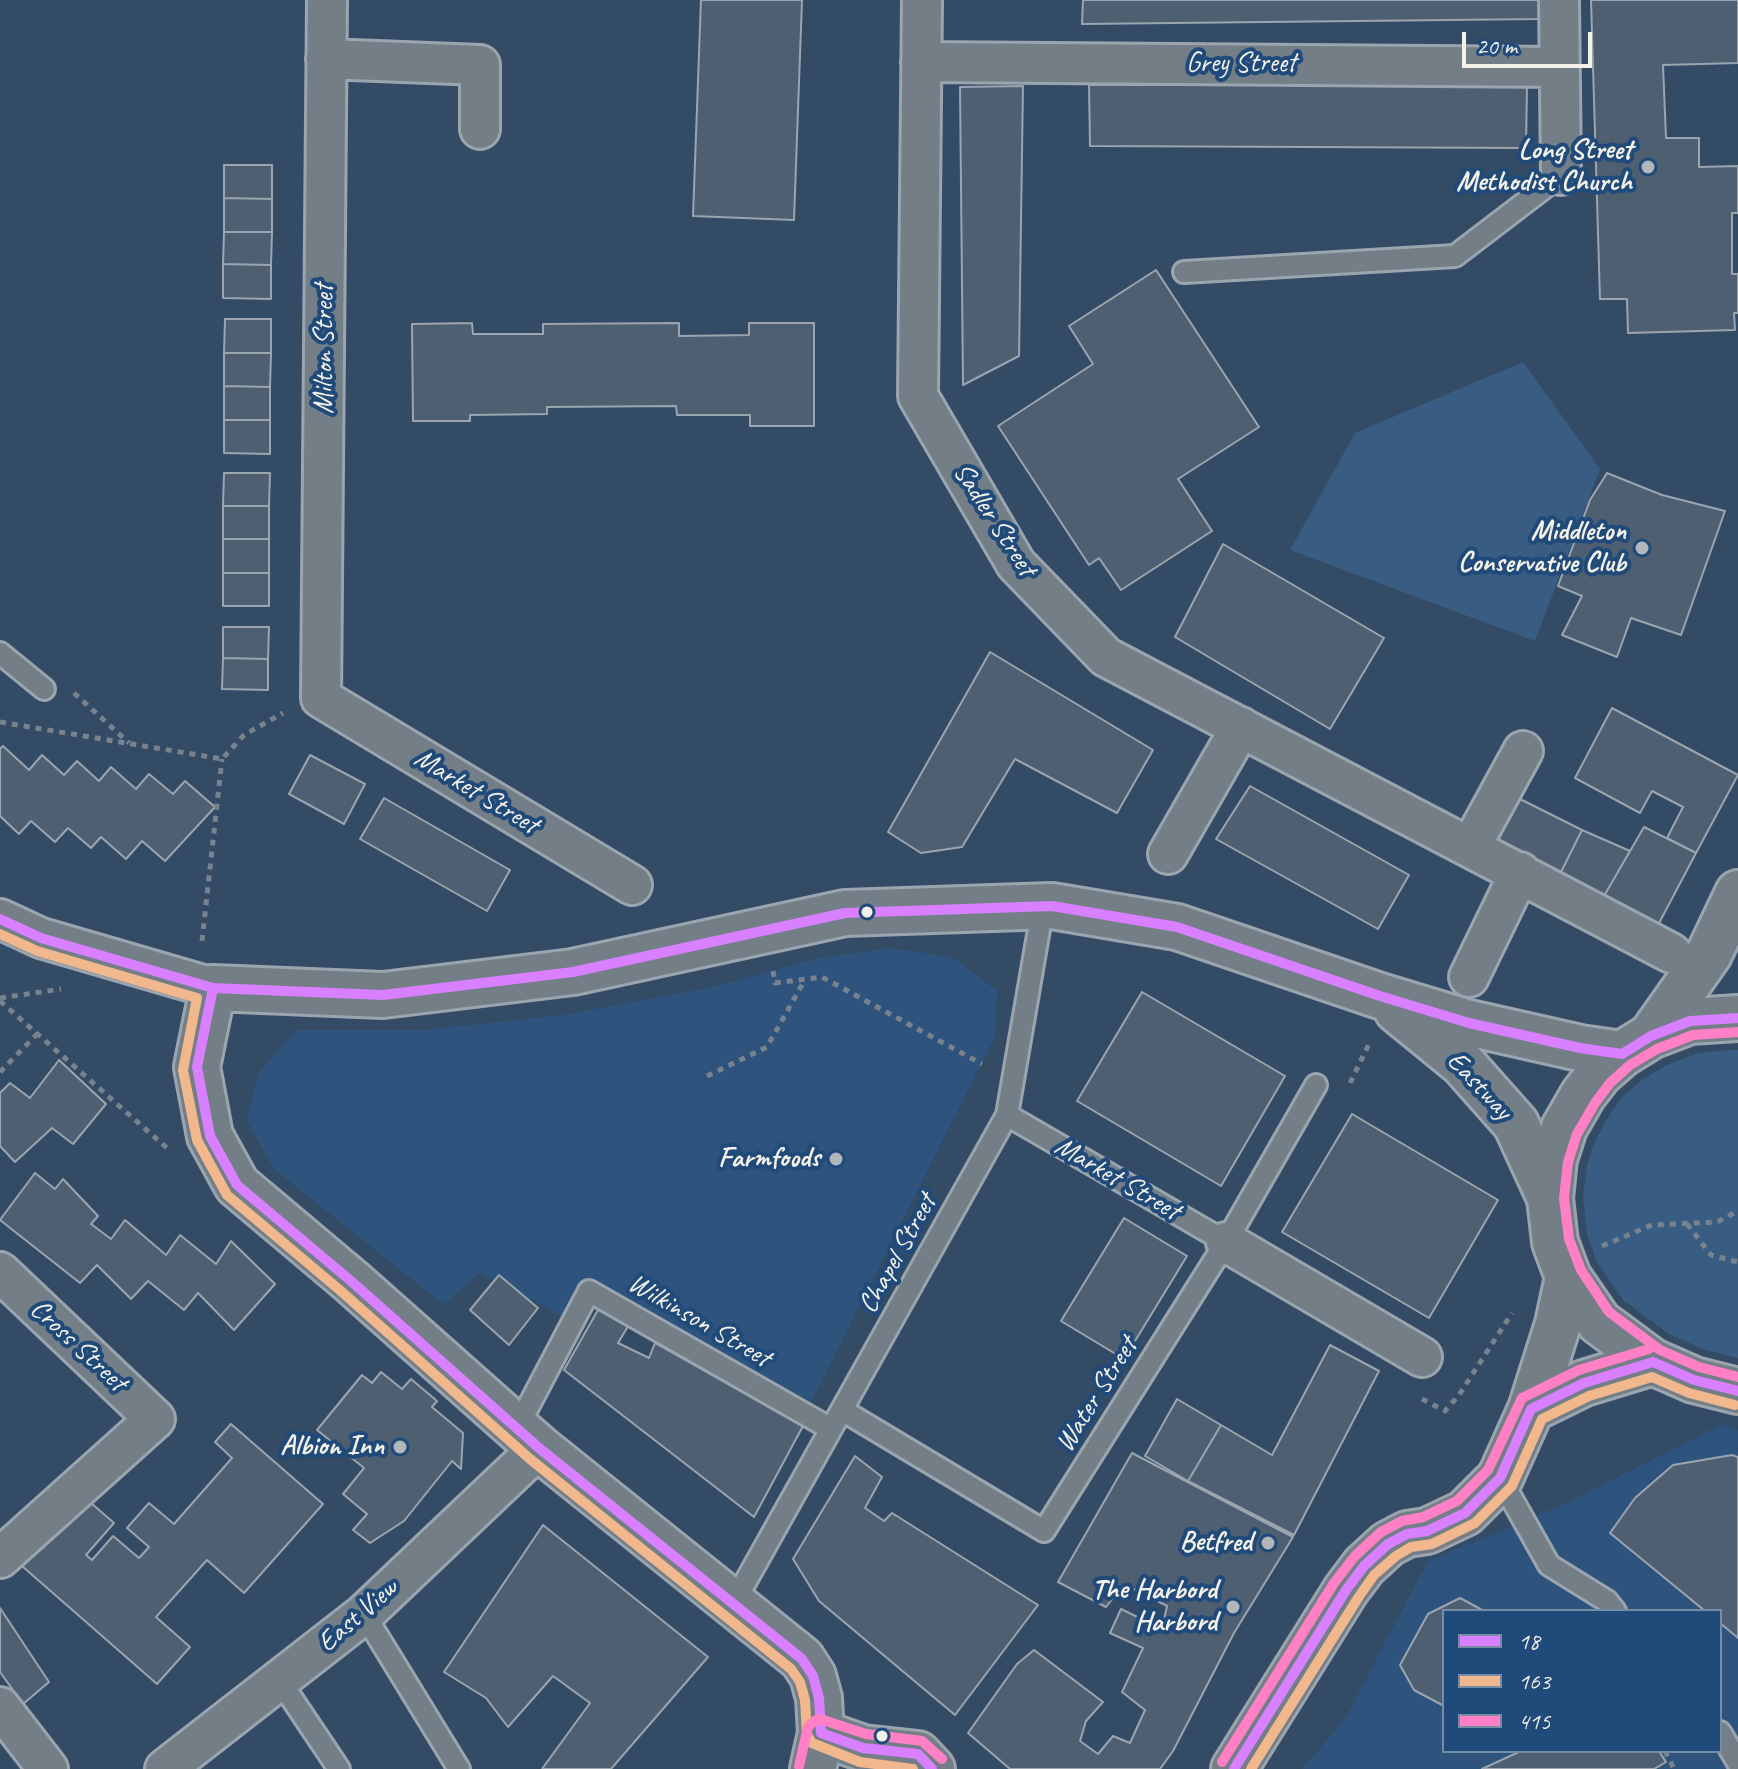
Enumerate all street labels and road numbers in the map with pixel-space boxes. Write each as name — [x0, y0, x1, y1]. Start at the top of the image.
street label: Grey Street — [1186, 47, 1296, 81]
street label: Milton Street — [308, 284, 342, 414]
street label: Sadler Street — [945, 457, 1043, 583]
street label: Market Street — [408, 742, 544, 842]
street label: Eastway — [1439, 1045, 1519, 1127]
street label: Market Street — [1048, 1130, 1186, 1228]
street label: Chapel Street — [852, 1189, 944, 1319]
street label: Wilkinson Street — [622, 1267, 776, 1375]
street label: Cross Street — [23, 1293, 133, 1399]
street label: Water Street — [1049, 1332, 1145, 1458]
street label: East View — [311, 1572, 405, 1660]

